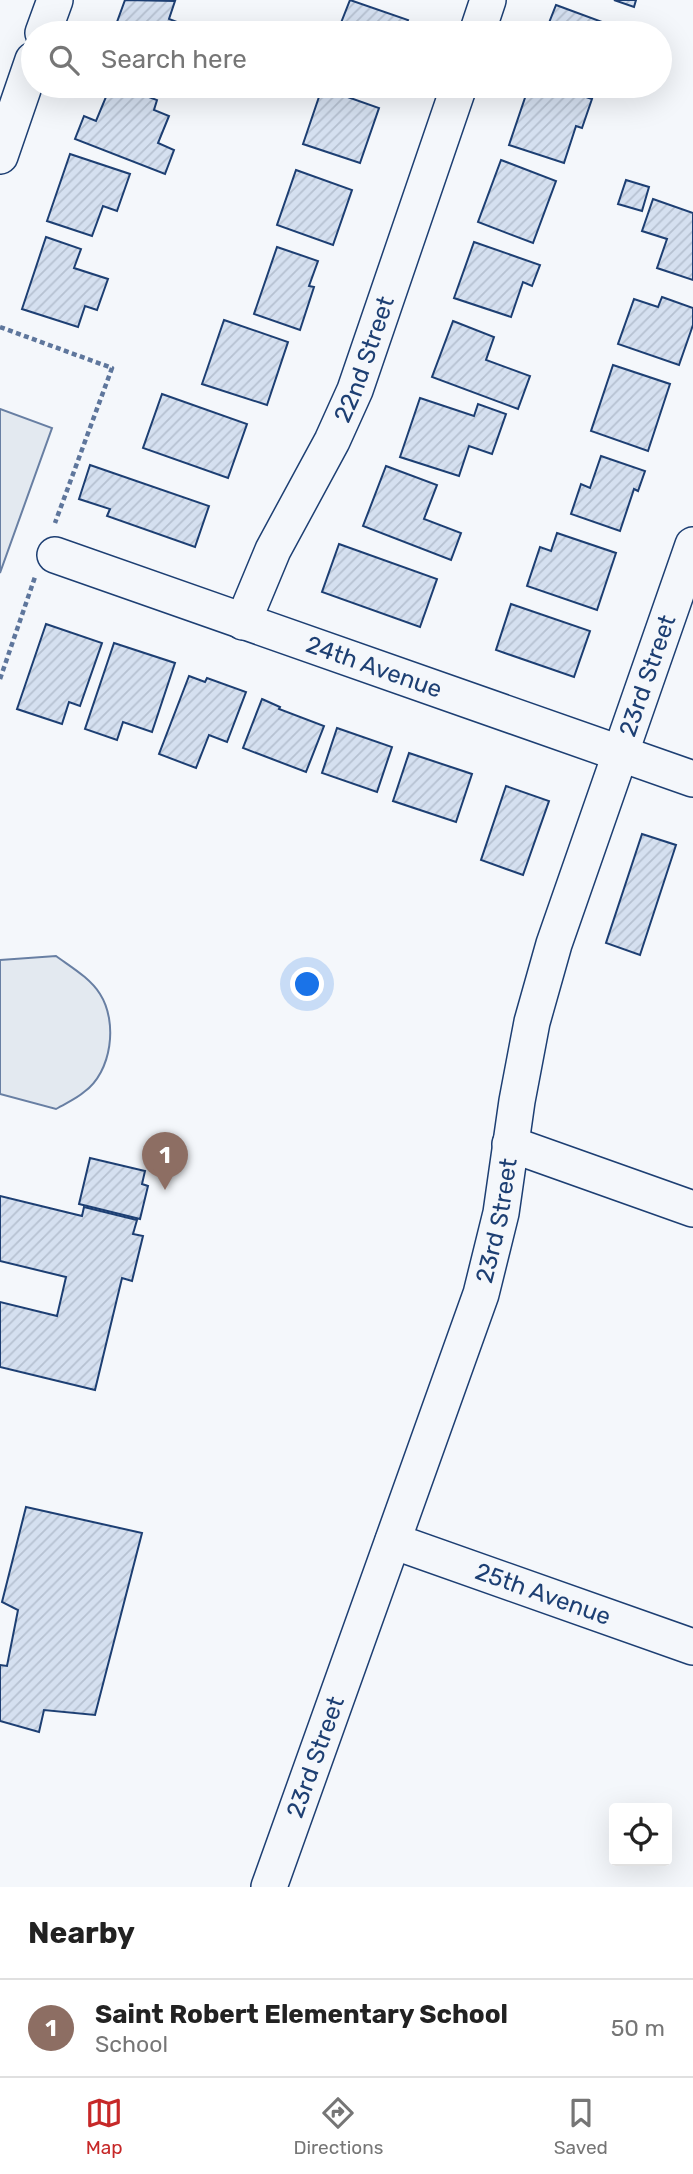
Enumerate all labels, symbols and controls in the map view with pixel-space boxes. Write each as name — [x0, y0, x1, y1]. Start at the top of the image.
search box — [21, 21, 672, 98]
icon: search — [45, 41, 83, 79]
text: Search here — [101, 44, 247, 75]
street label: 22nd Street — [328, 292, 400, 427]
street label: 23rd Street — [613, 611, 682, 740]
street label: 24th Avenue — [302, 630, 446, 704]
your location — [290, 967, 324, 1001]
pin: 1 — [142, 1132, 188, 1190]
street label: 23rd Street — [470, 1156, 523, 1286]
street label: 25th Avenue — [471, 1557, 614, 1631]
street label: 23rd Street — [281, 1693, 350, 1822]
map controls — [609, 1803, 672, 1866]
button: locate — [609, 1803, 672, 1866]
text: Nearby — [28, 1915, 135, 1951]
text: Saint Robert Elementary School — [95, 1999, 508, 2030]
text: 1 — [45, 2014, 57, 2042]
text: 50 m — [611, 2014, 665, 2042]
text: School — [95, 2030, 168, 2058]
tab: Map — [85, 2094, 123, 2159]
tab: Directions — [293, 2094, 383, 2159]
tab: Saved — [554, 2094, 608, 2159]

